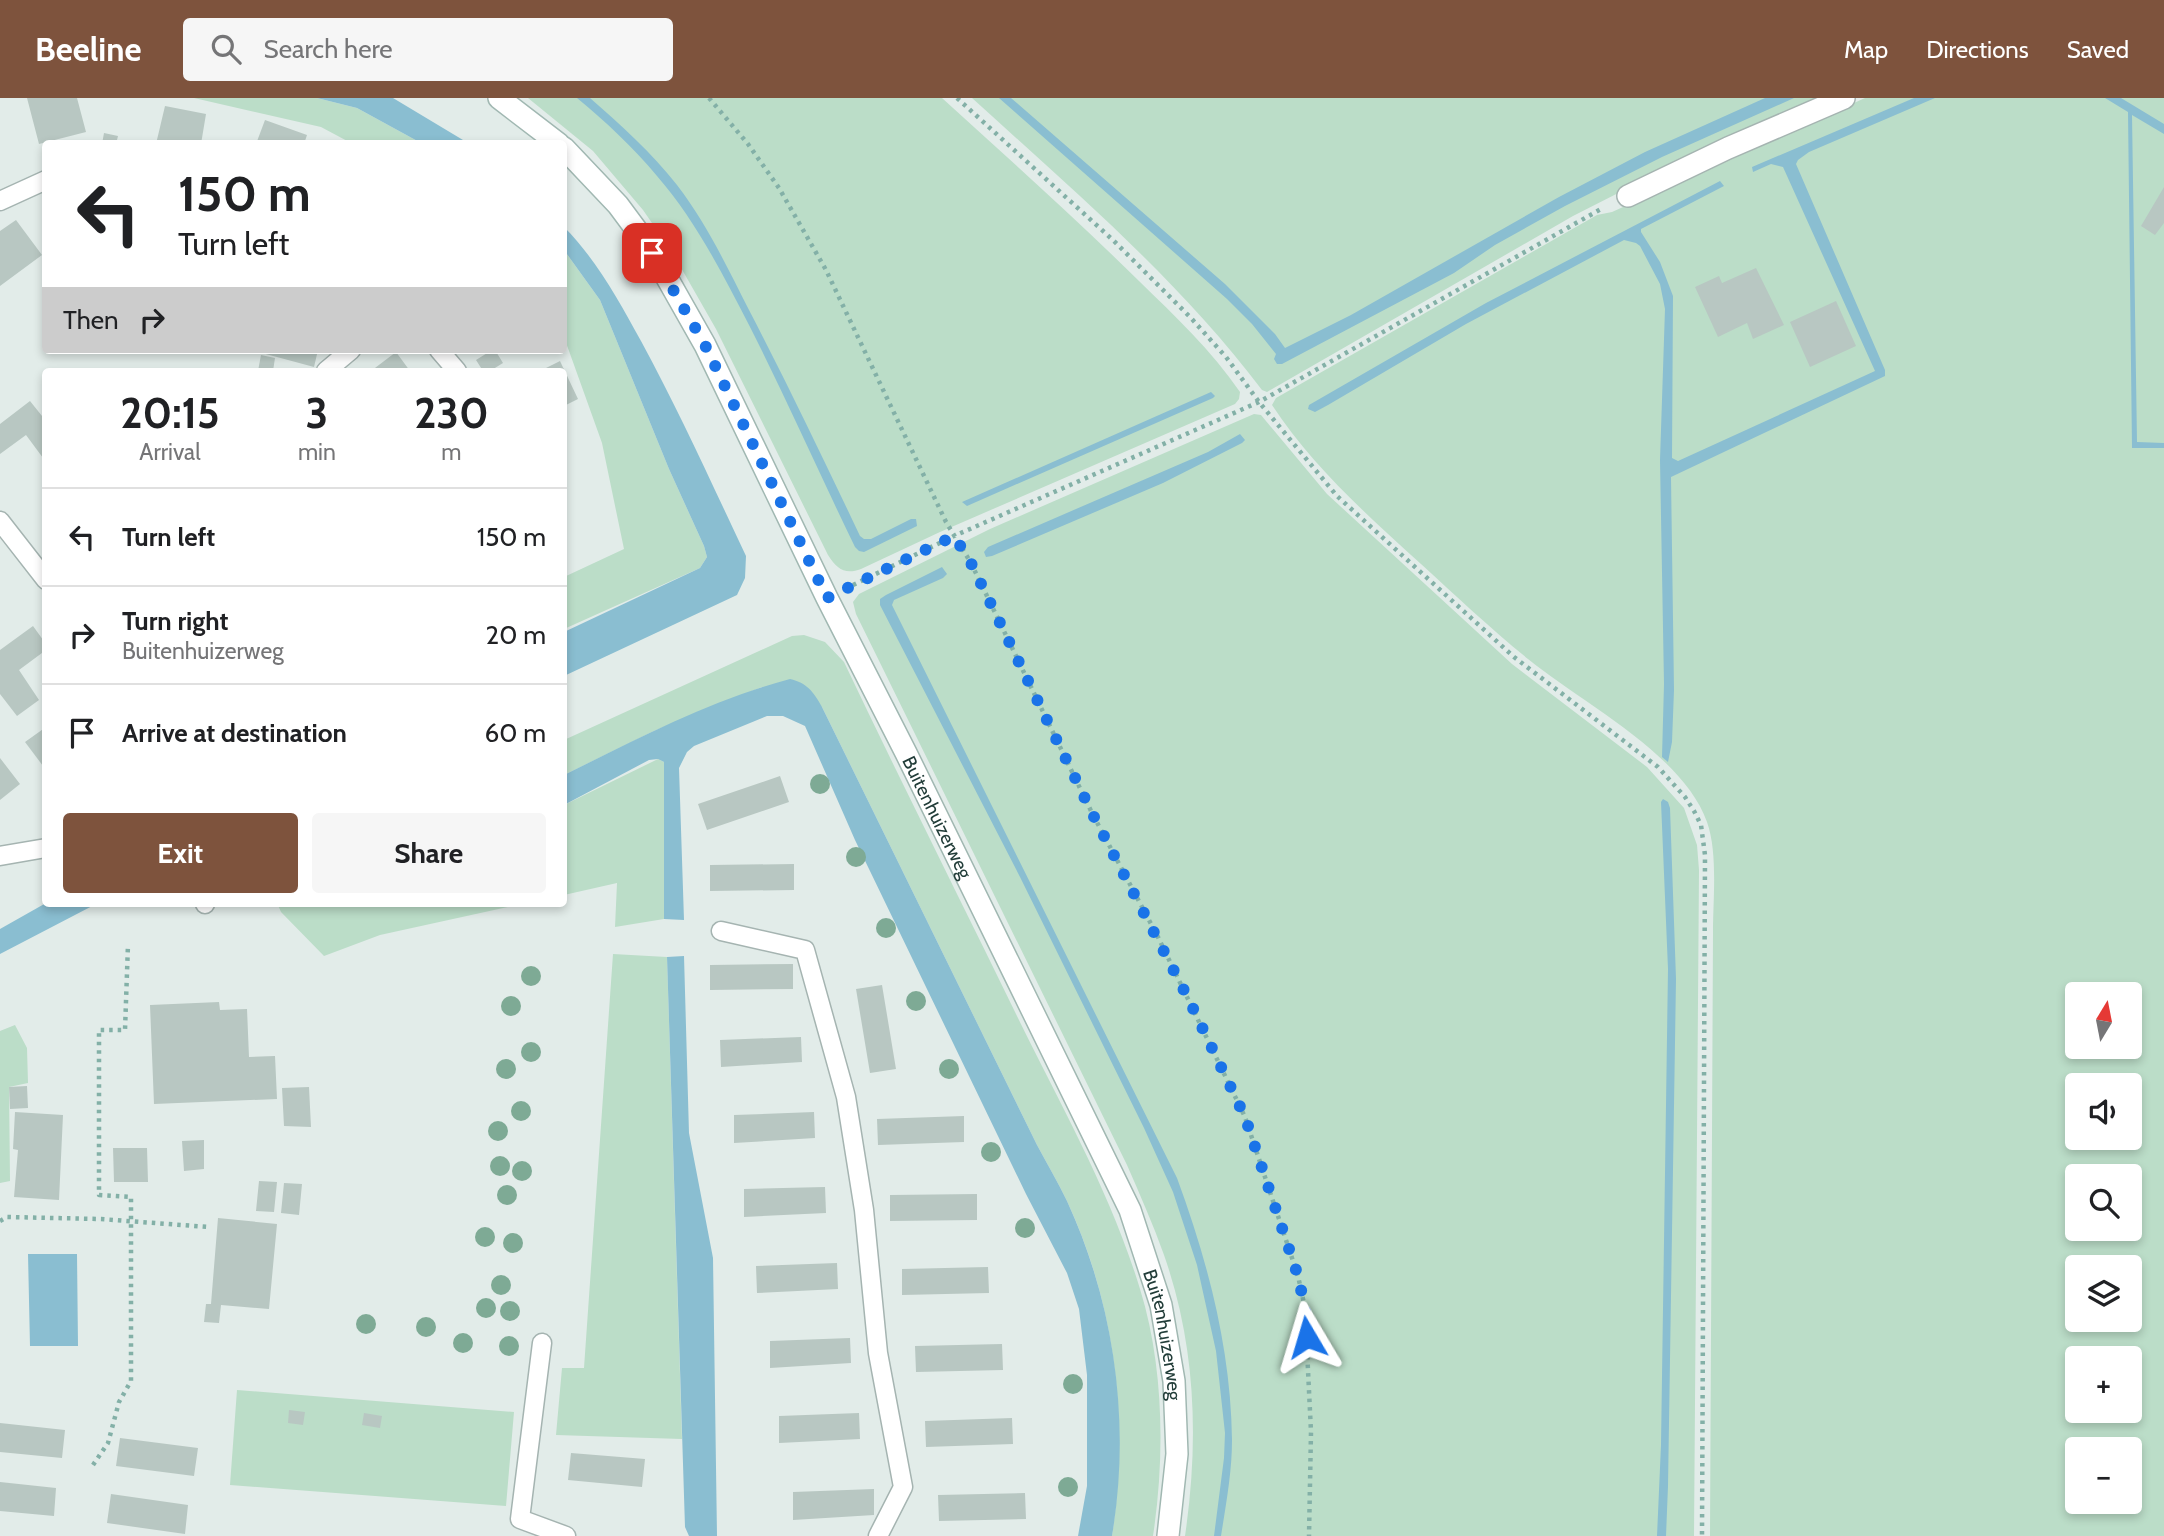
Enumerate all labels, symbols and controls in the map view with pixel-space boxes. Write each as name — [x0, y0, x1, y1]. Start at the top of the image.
search box — [183, 18, 673, 81]
text: Beeline — [35, 29, 141, 69]
icon: search — [207, 30, 245, 68]
text: Search here — [263, 33, 393, 65]
text: Map — [1844, 35, 1888, 64]
text: Directions — [1926, 35, 2029, 64]
text: Saved — [2067, 35, 2129, 64]
text: 150 m — [178, 164, 311, 223]
icon: left — [63, 168, 154, 259]
pin — [622, 223, 682, 283]
text: Turn left — [178, 224, 289, 263]
icon: arrive — [633, 234, 671, 272]
icon: right — [133, 301, 171, 339]
text: Then — [63, 304, 119, 336]
text: 20:15 — [120, 387, 220, 439]
text: 3 — [306, 387, 328, 439]
text: 230 — [414, 387, 489, 439]
text: Arrival — [139, 438, 201, 466]
text: min — [298, 438, 336, 466]
text: m — [441, 438, 461, 466]
icon: left — [63, 518, 101, 556]
text: Turn left — [122, 521, 215, 553]
text: 150 m — [477, 521, 546, 553]
text: Turn right — [122, 605, 228, 637]
icon: right — [63, 616, 101, 654]
text: 20 m — [486, 619, 546, 651]
text: Buitenhuizerweg — [122, 637, 284, 665]
icon: arrive — [63, 714, 101, 752]
text: Arrive at destination — [122, 717, 347, 749]
text: 60 m — [484, 717, 546, 749]
street label: Buitenhuizerweg — [898, 752, 977, 883]
button: Exit — [63, 813, 298, 893]
button: Share — [312, 813, 546, 893]
north arrow — [2065, 982, 2142, 1059]
map controls — [2065, 982, 2142, 1514]
button: sound — [2065, 1073, 2142, 1150]
button: search — [2065, 1164, 2142, 1241]
button: layers — [2065, 1255, 2142, 1332]
street label: Buitenhuizerweg — [1139, 1266, 1186, 1401]
position arrow — [1270, 1300, 1344, 1374]
button: + — [2065, 1346, 2142, 1423]
button: − — [2065, 1437, 2142, 1514]

